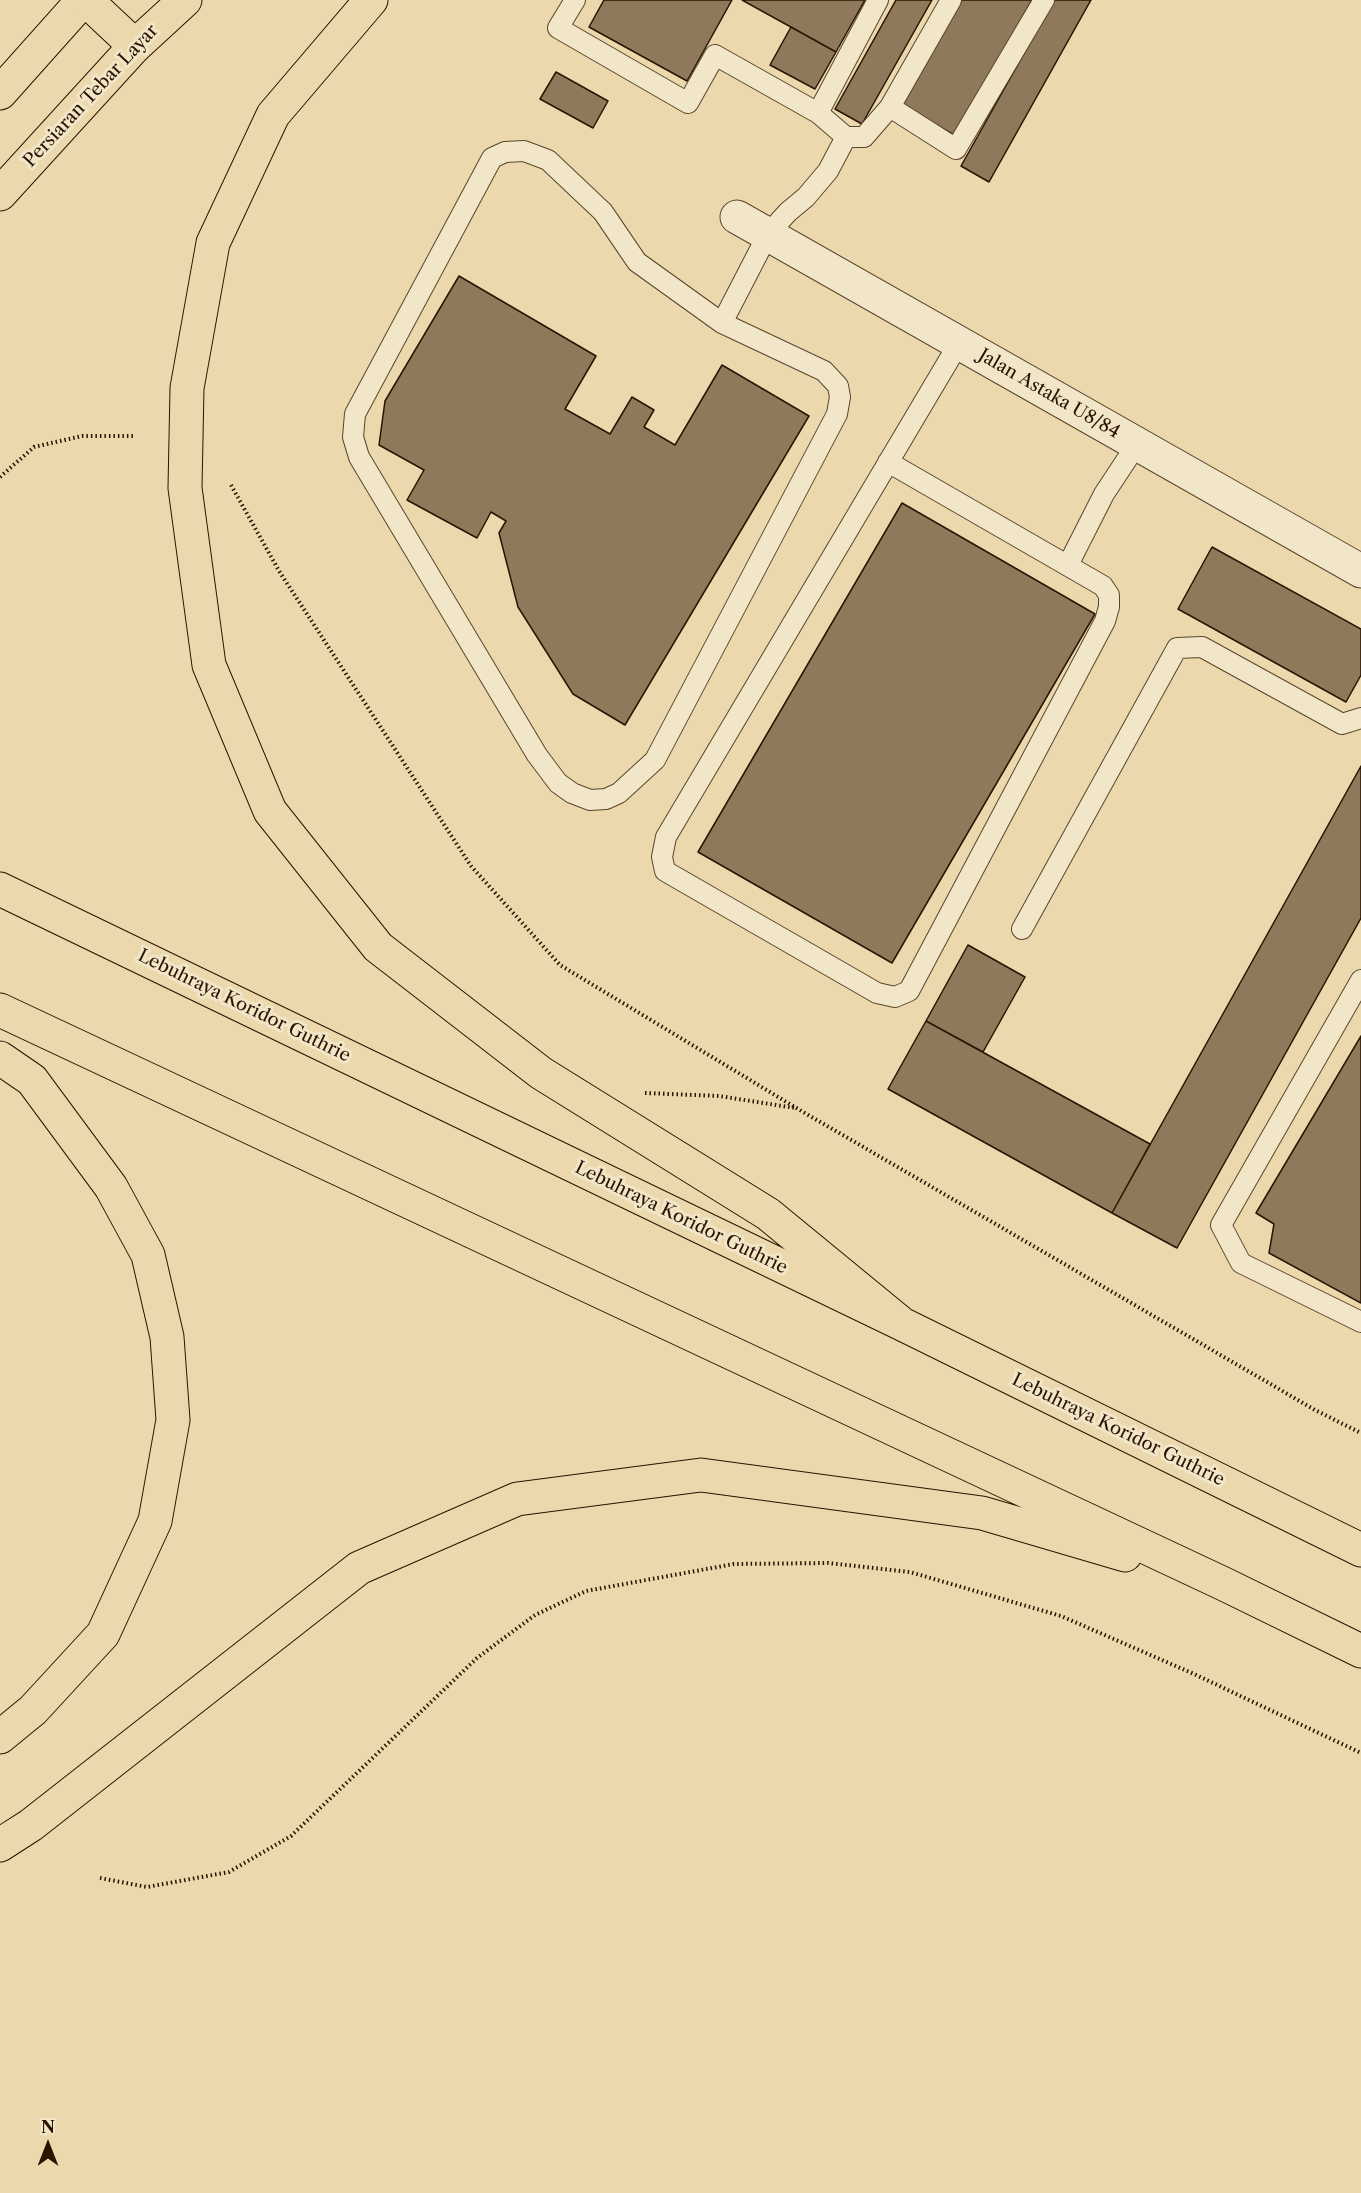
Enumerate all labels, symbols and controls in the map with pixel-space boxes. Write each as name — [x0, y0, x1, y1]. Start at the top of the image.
street label: Persiaran Tebar Layar — [19, 20, 163, 172]
street label: Jalan Astaka U8/84 — [974, 345, 1124, 443]
street label: Lebuhraya Koridor Guthrie — [134, 945, 354, 1067]
street label: Lebuhraya Koridor Guthrie — [571, 1157, 791, 1279]
street label: Lebuhraya Koridor Guthrie — [1008, 1369, 1228, 1491]
north arrow — [18, 2115, 78, 2175]
text: N — [41, 2117, 55, 2137]

